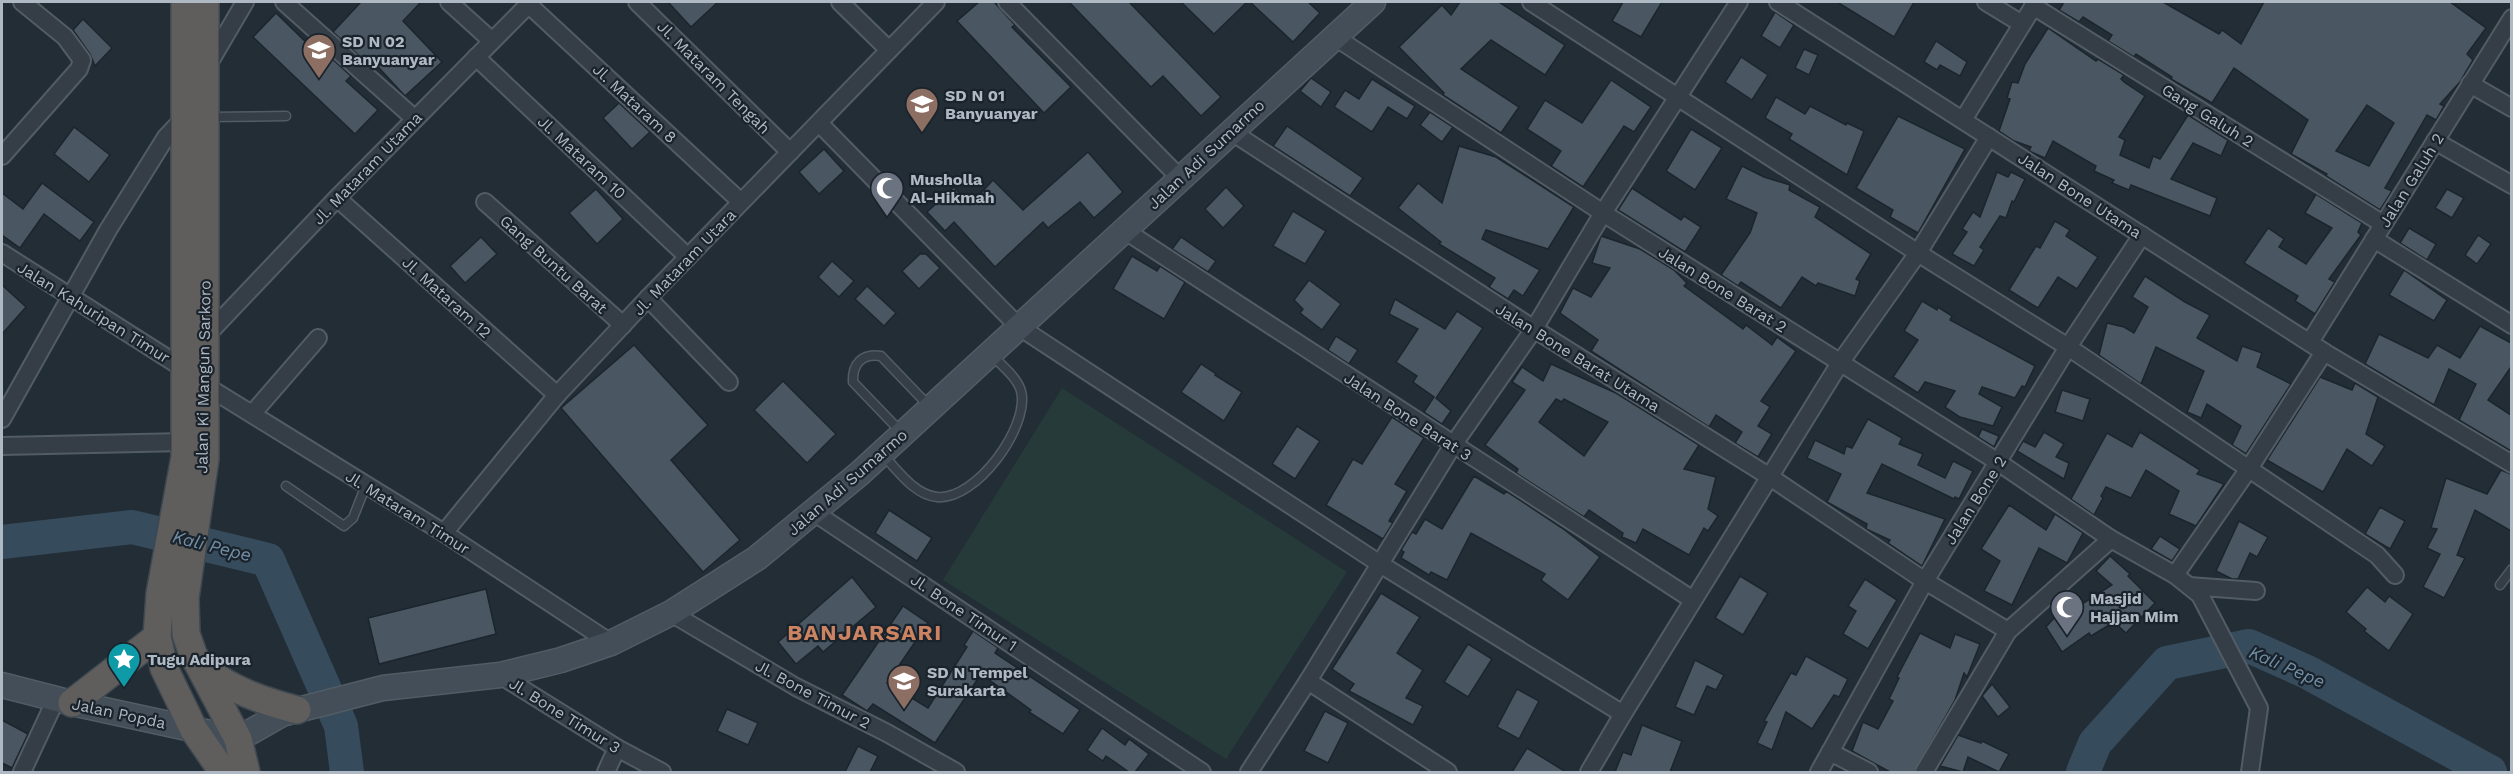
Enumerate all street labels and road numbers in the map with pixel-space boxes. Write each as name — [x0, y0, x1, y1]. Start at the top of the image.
street label: Jl. Mataram Tengah — [653, 17, 774, 138]
street label: Jl. Mataram 8 — [589, 60, 680, 147]
street label: Gang Galuh 2 — [2158, 80, 2257, 151]
street label: Jalan Adi Sumarmo — [1144, 95, 1269, 213]
street label: Jl. Mataram Utama — [309, 108, 426, 229]
street label: Jl. Mataram 10 — [534, 112, 630, 203]
street label: Jalan Galuh 2 — [2375, 130, 2448, 231]
street label: Jalan Bone Utama — [2015, 148, 2145, 242]
street label: Jl. Mataram Utara — [629, 205, 740, 319]
street label: Gang Buntu Barat — [496, 211, 611, 318]
street label: Jalan Bone Barat 2 — [1655, 242, 1790, 337]
street label: Jl. Mataram 12 — [398, 253, 495, 342]
street label: Jalan Kahuripan Timur — [14, 258, 174, 367]
street label: Jalan Ki Mangun Sarkoro — [192, 280, 215, 474]
street label: Jalan Bone Barat Utama — [1492, 299, 1663, 416]
street label: Jalan Bone Barat 3 — [1341, 368, 1475, 465]
street label: Jalan Adi Sumarmo — [784, 425, 911, 540]
street label: Jalan Bone 2 — [1941, 452, 2010, 548]
street label: Jl. Mataram Timur — [342, 467, 474, 559]
street label: Jl. Bone Timur 1 — [907, 570, 1020, 655]
street label: Jl. Bone Timur 2 — [752, 656, 874, 733]
street label: Jl. Bone Timur 3 — [506, 674, 624, 757]
street label: Jalan Popda — [70, 694, 168, 733]

